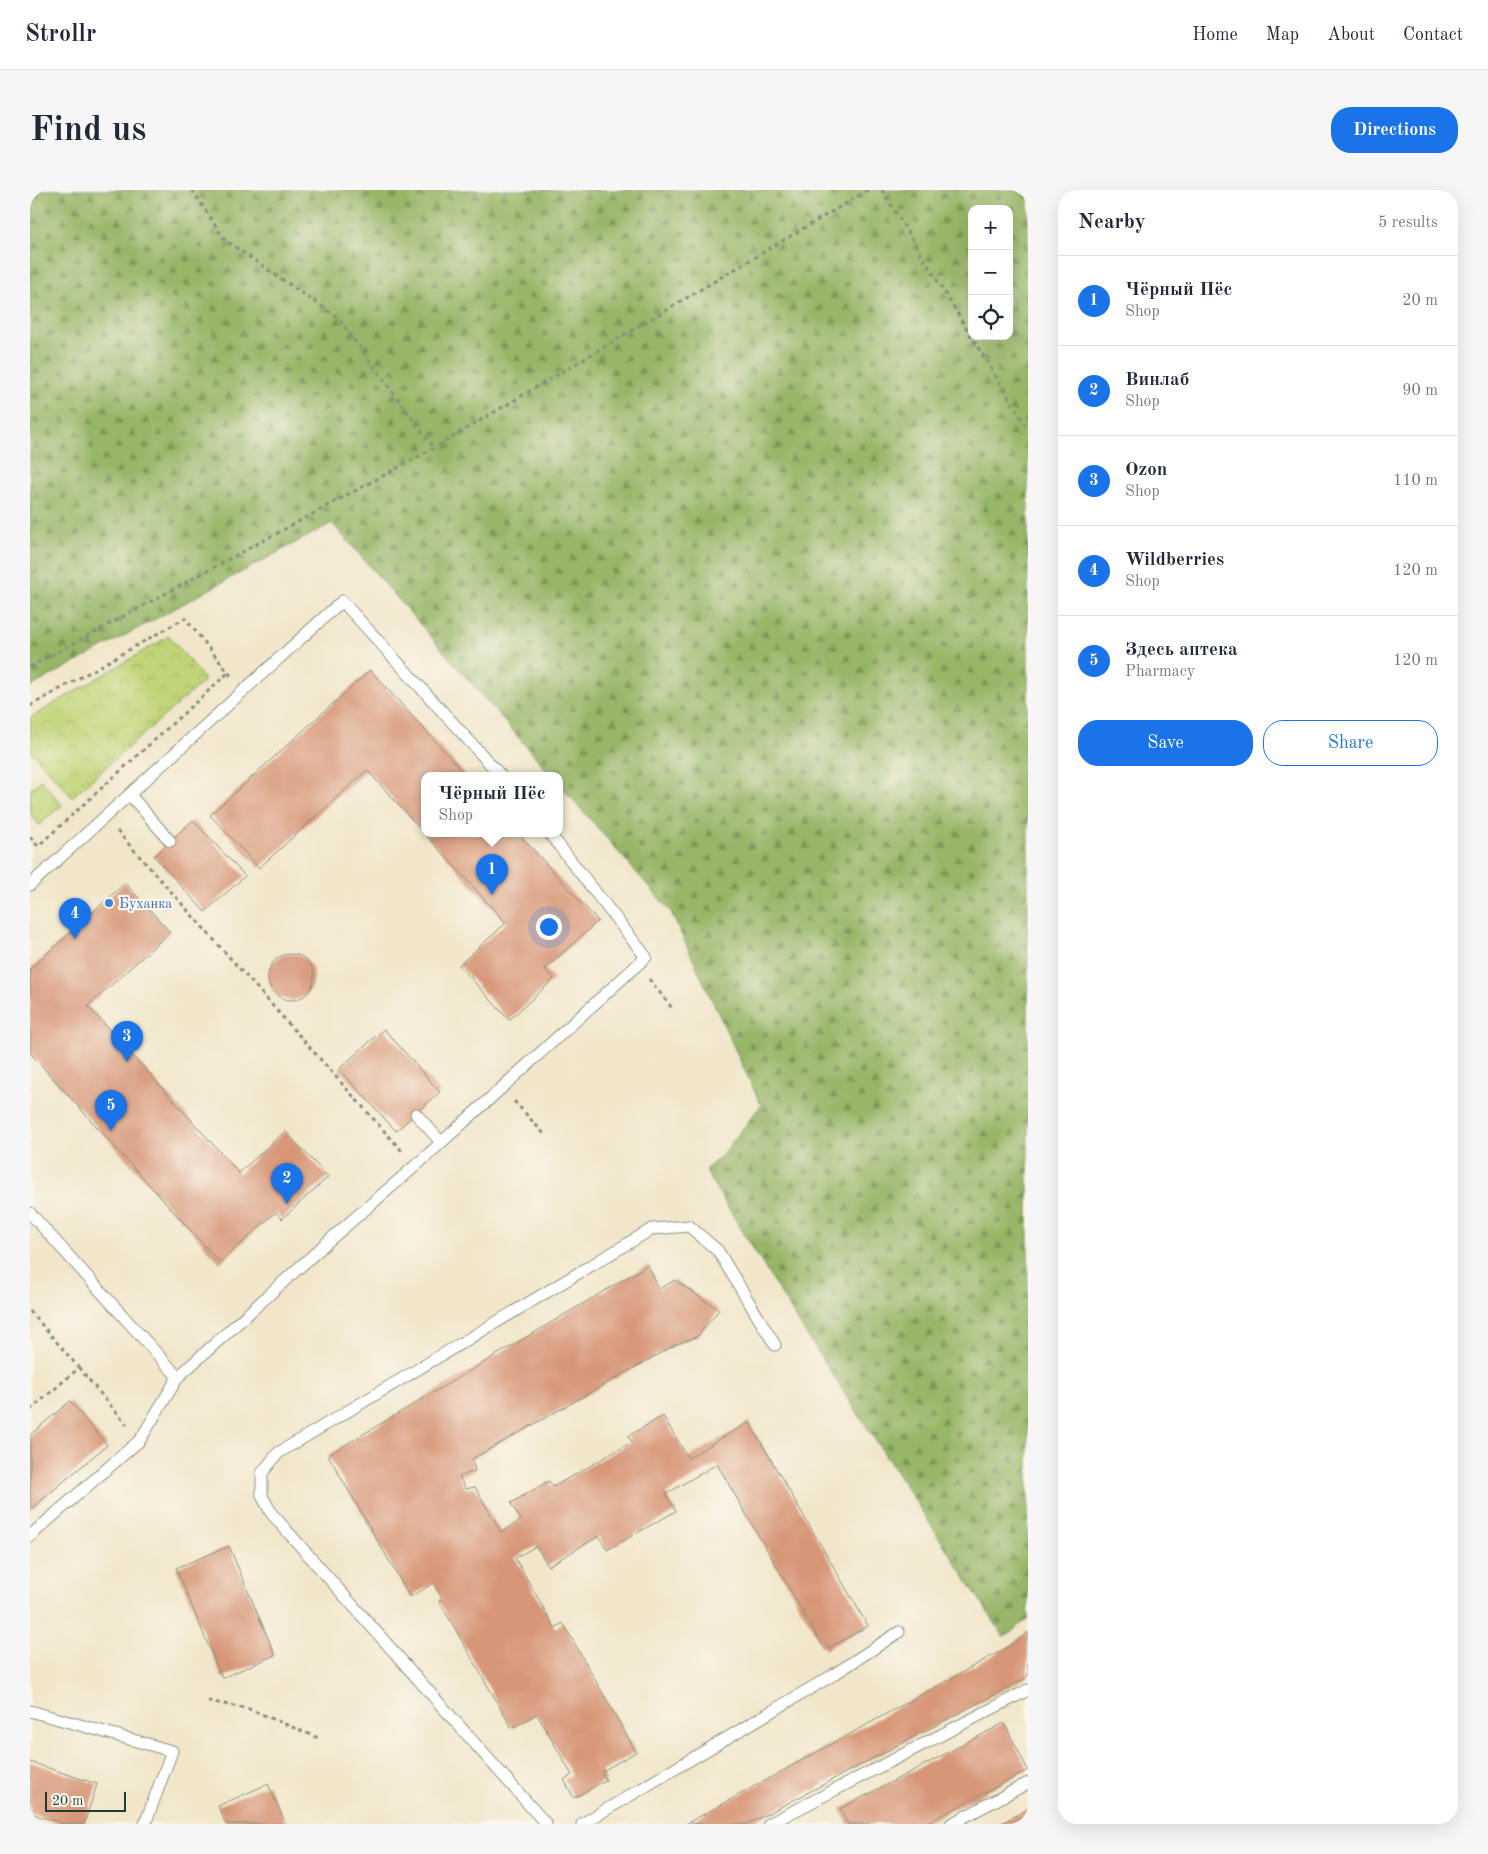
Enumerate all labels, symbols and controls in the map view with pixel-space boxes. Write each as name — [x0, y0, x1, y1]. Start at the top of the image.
text: Strollr — [25, 23, 96, 47]
text: Home — [1192, 26, 1238, 44]
text: Map — [1266, 26, 1299, 44]
text: About — [1327, 26, 1375, 44]
text: Contact — [1403, 26, 1463, 44]
button: Directions — [1331, 107, 1458, 153]
text: Find us — [30, 113, 146, 148]
map controls — [968, 205, 1013, 340]
button: + — [968, 205, 1013, 250]
text: Nearby — [1078, 212, 1146, 233]
text: 5 results — [1378, 215, 1438, 231]
button: − — [968, 250, 1013, 295]
text: Чёрный Пёс — [1125, 281, 1232, 300]
text: 1 — [1089, 293, 1099, 309]
text: 20 m — [1402, 293, 1438, 309]
button: locate — [968, 295, 1013, 340]
text: Shop — [1125, 304, 1160, 320]
text: Винлаб — [1125, 371, 1189, 390]
text: 2 — [1089, 383, 1099, 399]
text: 90 m — [1402, 383, 1438, 399]
text: Shop — [1125, 394, 1160, 410]
text: Ozon — [1125, 461, 1167, 480]
text: 3 — [1089, 473, 1099, 489]
text: 110 m — [1393, 473, 1438, 489]
text: Shop — [1125, 484, 1160, 500]
text: Wildberries — [1125, 551, 1224, 570]
text: 4 — [1089, 563, 1099, 579]
text: 120 m — [1393, 563, 1438, 579]
text: Shop — [1125, 574, 1160, 590]
text: Здесь аптека — [1125, 641, 1238, 660]
text: 5 — [1089, 653, 1099, 669]
text: 120 m — [1393, 653, 1438, 669]
text: Pharmacy — [1125, 664, 1195, 680]
button: Save — [1078, 720, 1253, 766]
button: Share — [1263, 720, 1438, 766]
popup — [421, 772, 563, 837]
text: Чёрный Пёс — [438, 785, 546, 804]
text: Shop — [438, 808, 473, 824]
pin: 1 — [476, 854, 508, 895]
marker: Буханка — [103, 897, 115, 909]
place label: Буханка — [119, 897, 172, 911]
pin: 4 — [59, 898, 91, 939]
your location — [536, 914, 562, 940]
pin: 3 — [111, 1021, 143, 1062]
pin: 5 — [95, 1090, 127, 1131]
pin: 2 — [271, 1163, 303, 1204]
scale bar — [45, 1789, 126, 1812]
text: 20 m — [52, 1794, 83, 1808]

